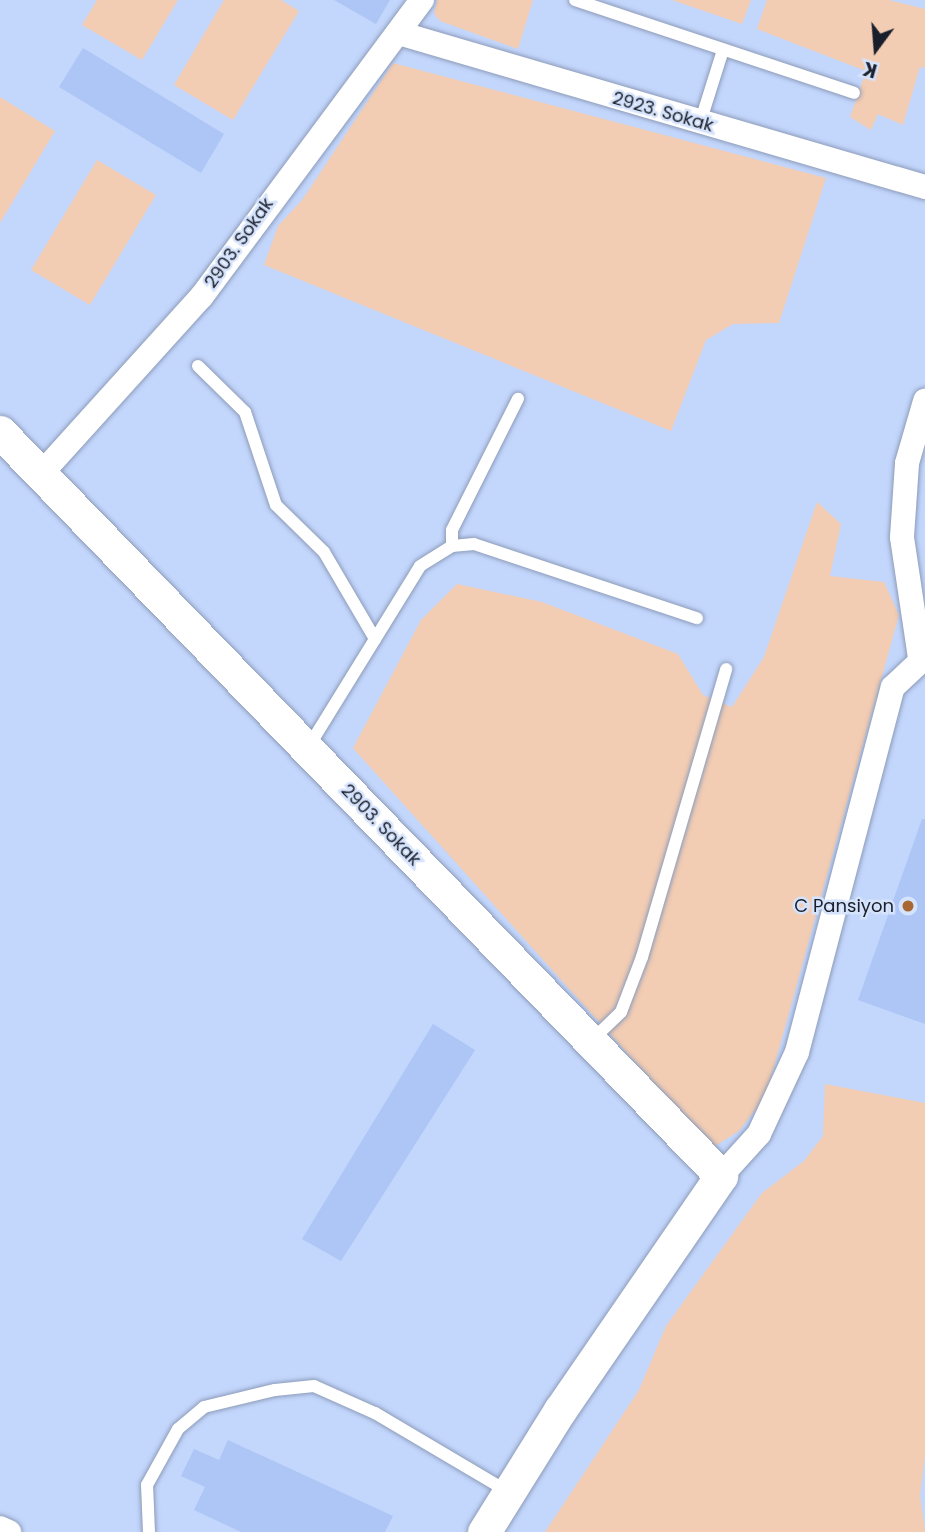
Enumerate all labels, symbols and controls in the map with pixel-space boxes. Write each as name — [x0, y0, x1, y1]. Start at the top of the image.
north arrow — [841, 14, 911, 84]
text: K — [860, 55, 880, 84]
street label: 2923. Sokak — [610, 87, 716, 137]
street label: 2903. Sokak — [200, 194, 278, 292]
street label: 2903. Sokak — [337, 780, 425, 870]
place label: C Pansiyon — [794, 895, 894, 917]
marker: C Pansiyon — [900, 898, 916, 914]

